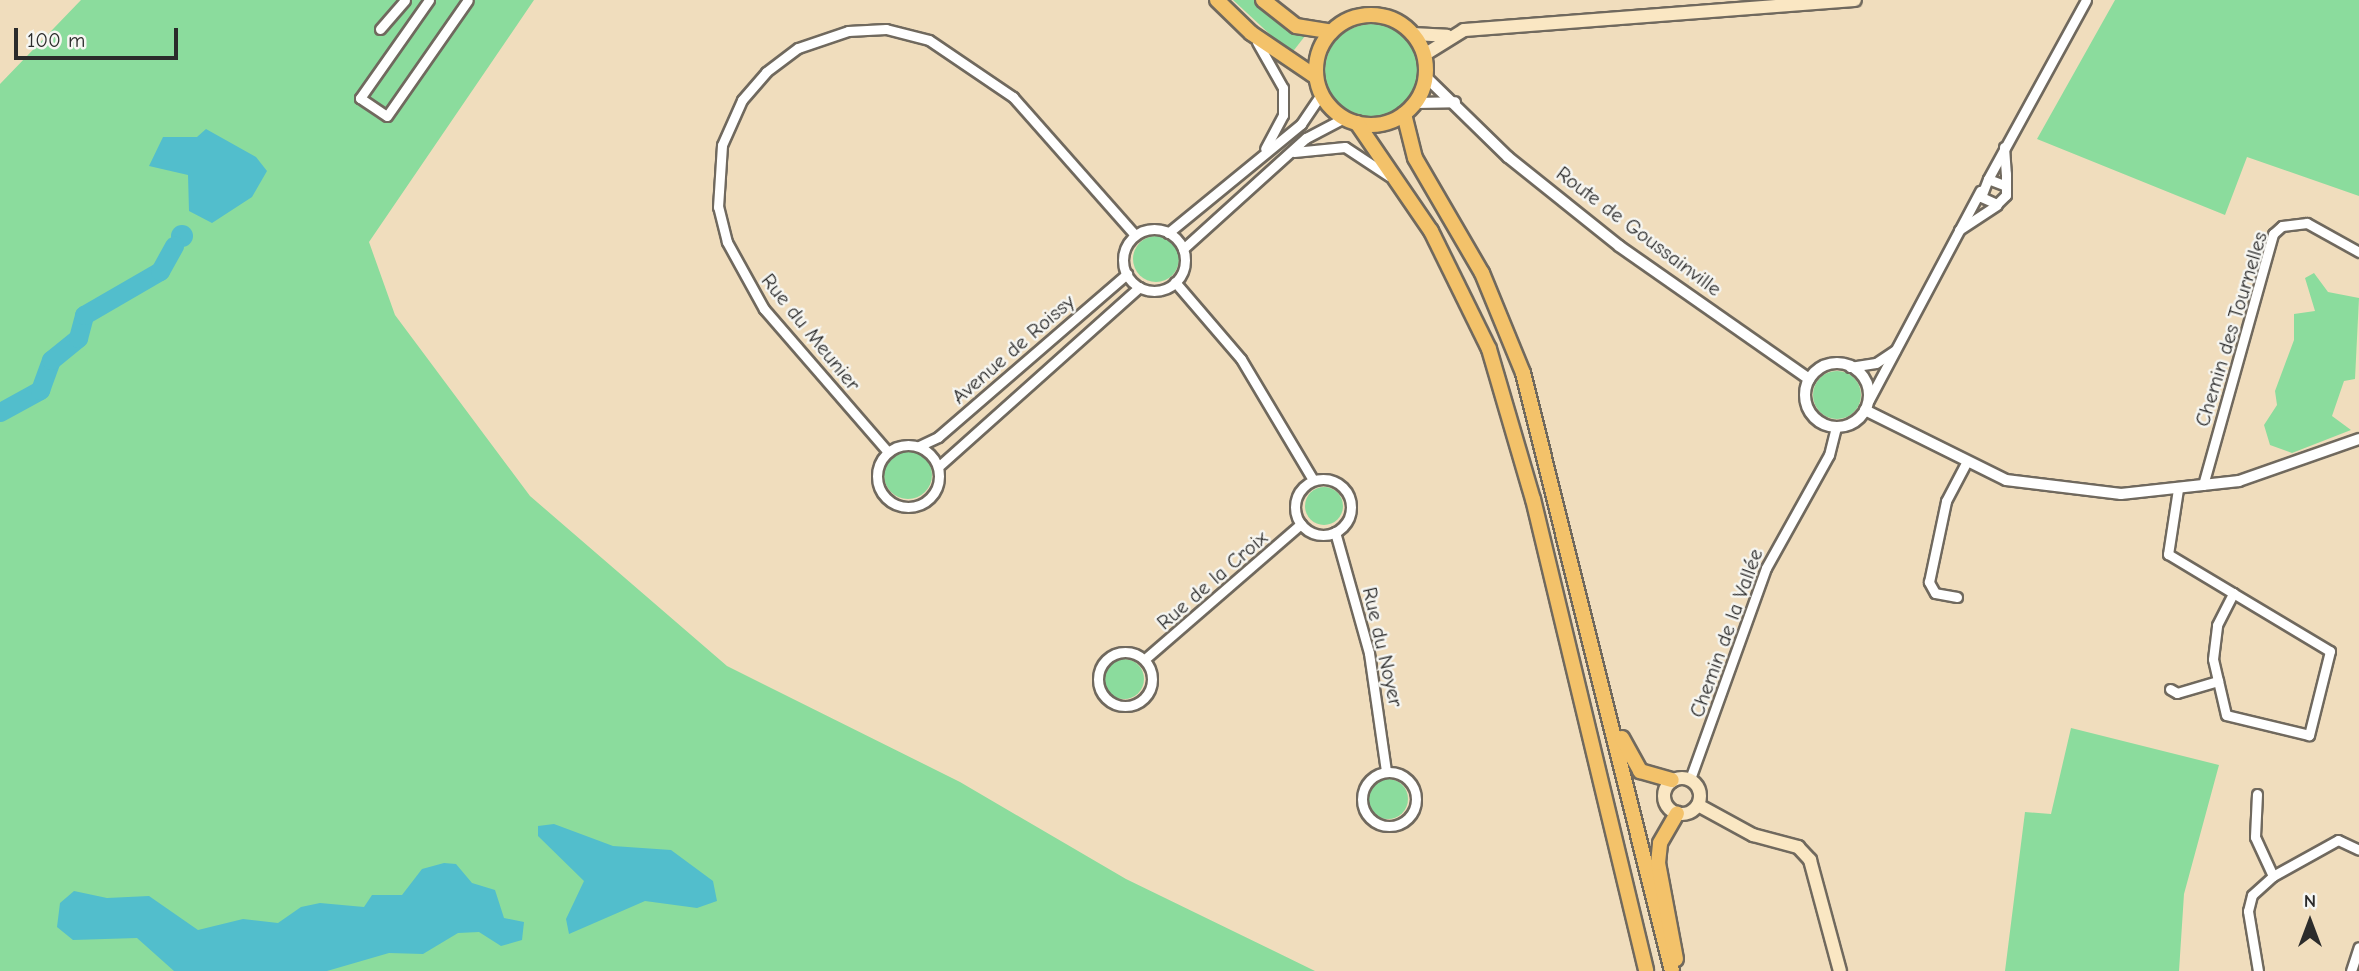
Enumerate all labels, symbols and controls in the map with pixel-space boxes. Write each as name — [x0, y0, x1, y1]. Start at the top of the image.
scale bar — [18, 14, 182, 58]
text: 100 m — [27, 28, 85, 52]
street label: Route de Goussainville — [1551, 161, 1727, 301]
street label: Chemin des Tournelles — [2189, 228, 2273, 430]
street label: Rue du Meunier — [756, 268, 866, 396]
street label: Avenue de Roissy — [946, 289, 1080, 409]
street label: Rue de la Croix — [1151, 525, 1273, 635]
street label: Chemin de la Vallée — [1684, 545, 1768, 721]
street label: Rue du Noyer — [1357, 585, 1409, 709]
north arrow — [2275, 887, 2345, 957]
text: N — [2304, 890, 2316, 912]

